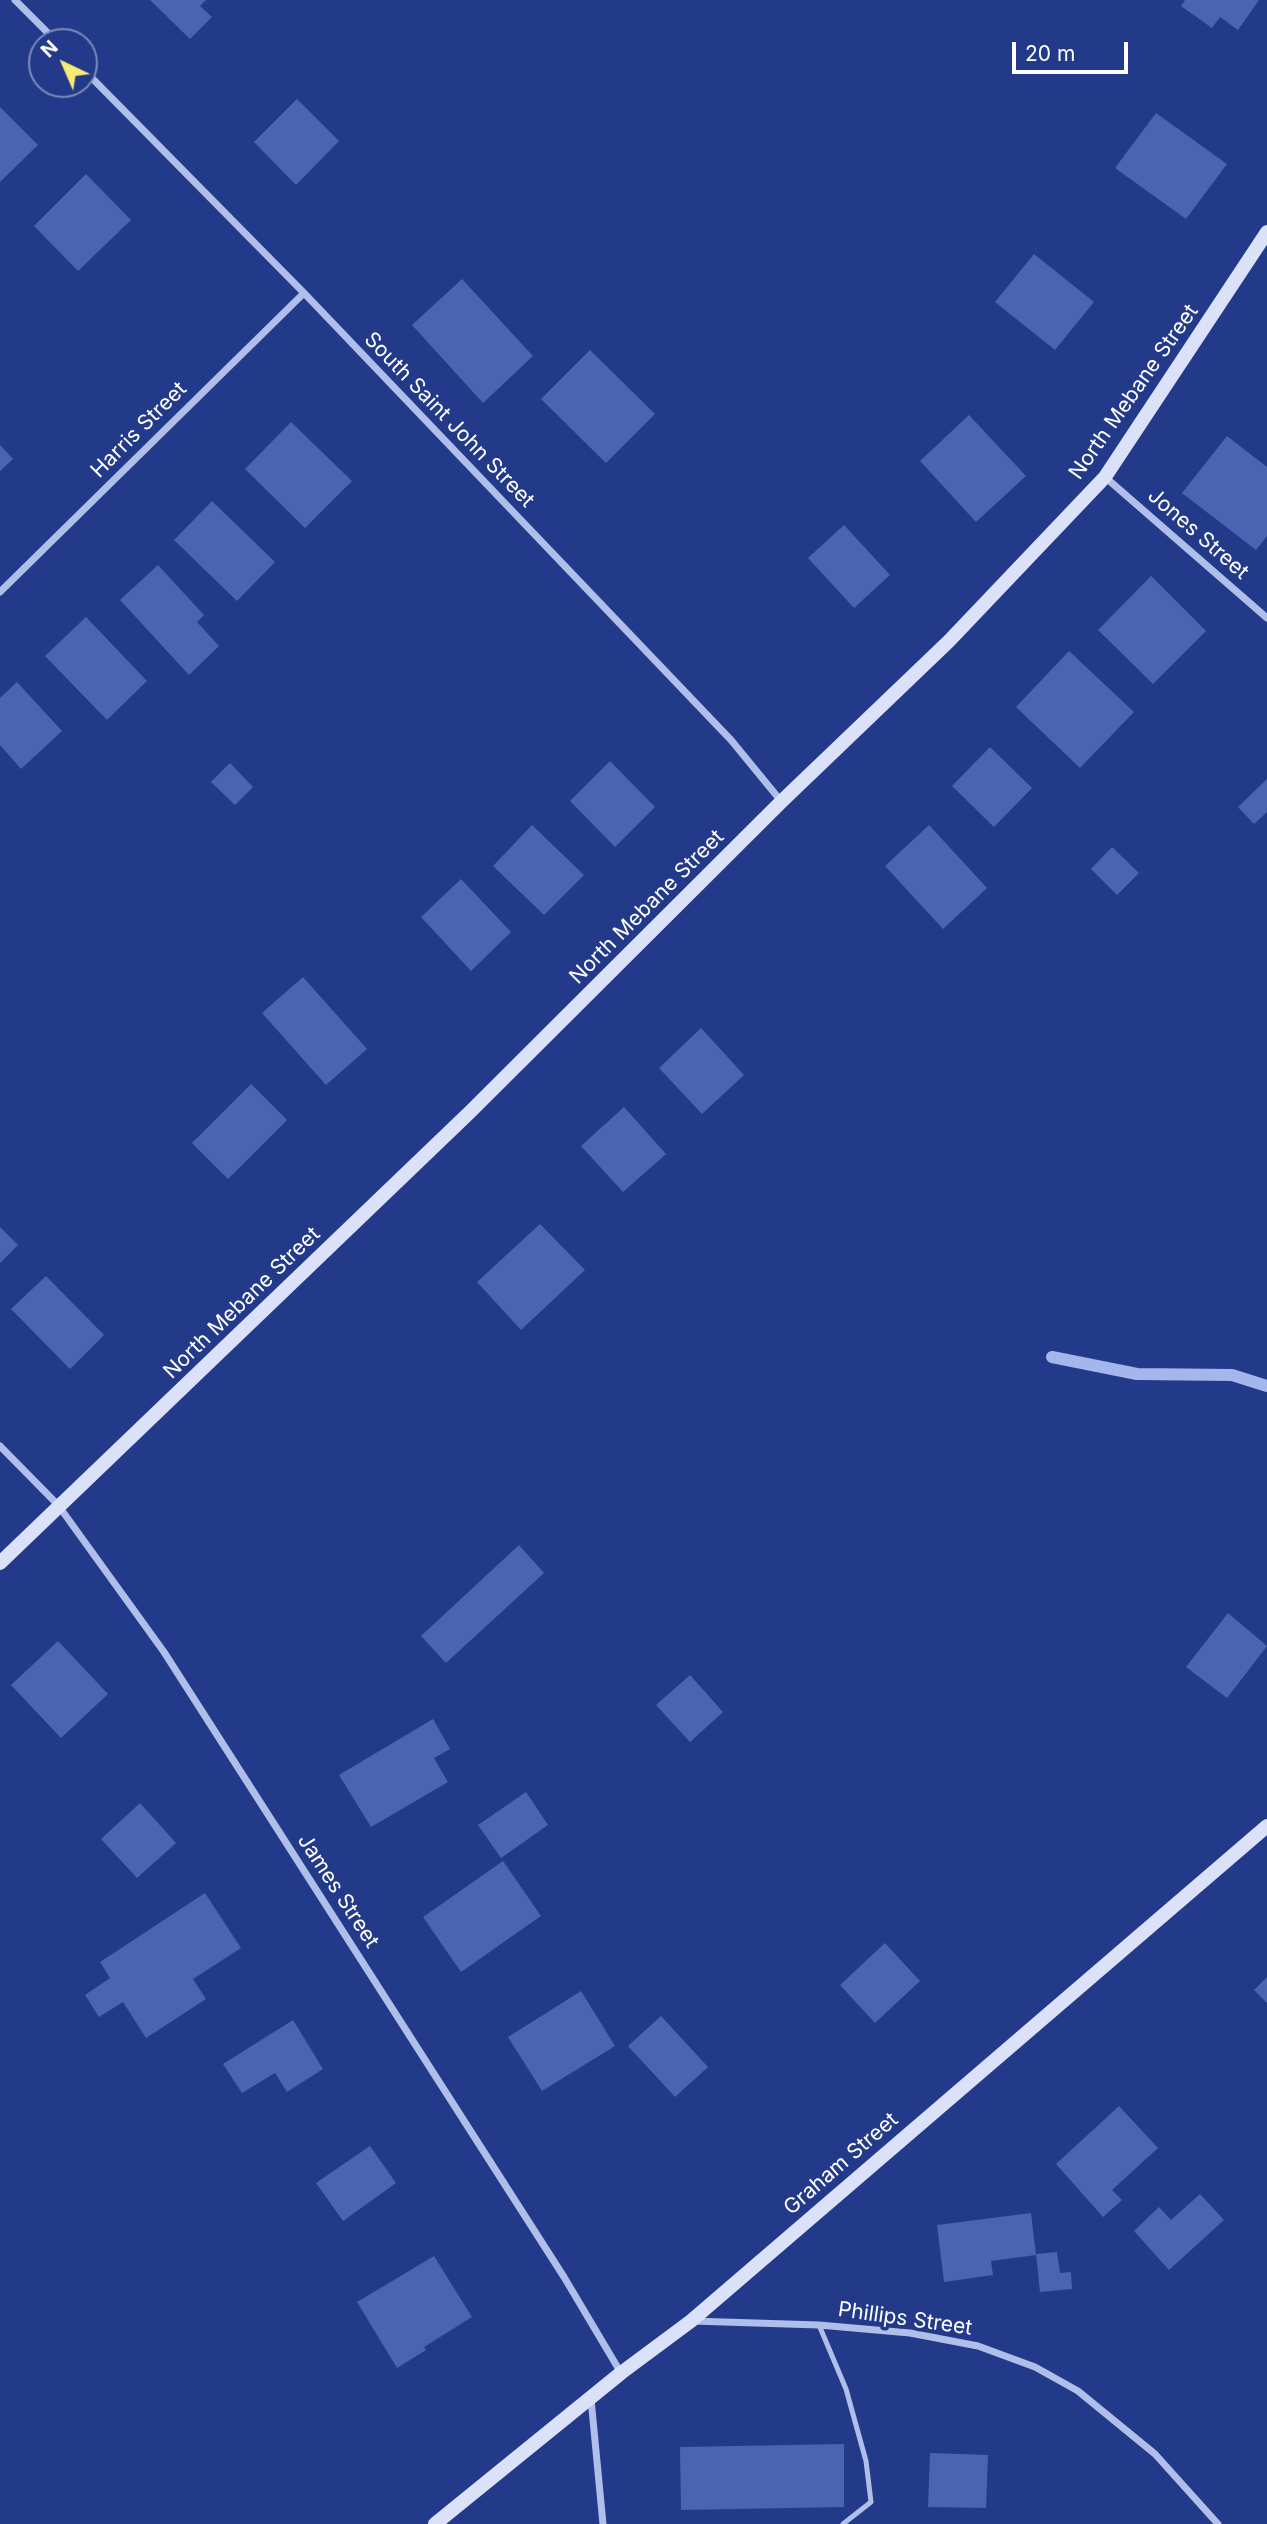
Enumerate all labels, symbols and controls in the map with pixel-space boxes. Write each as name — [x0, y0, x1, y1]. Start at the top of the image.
north arrow — [28, 28, 98, 98]
scale bar — [1015, 28, 1130, 72]
text: N — [36, 36, 63, 62]
text: 20 m — [1025, 41, 1075, 66]
street label: North Mebane Street — [1064, 300, 1204, 484]
street label: South Saint John Street — [359, 327, 539, 513]
street label: Harris Street — [86, 377, 192, 483]
street label: Jones Street — [1142, 483, 1254, 585]
street label: North Mebane Street — [565, 825, 729, 989]
street label: North Mebane Street — [159, 1222, 325, 1384]
street label: James Street — [292, 1829, 384, 1953]
street label: Graham Street — [779, 2108, 903, 2220]
street label: Phillips Street — [836, 2297, 974, 2341]

